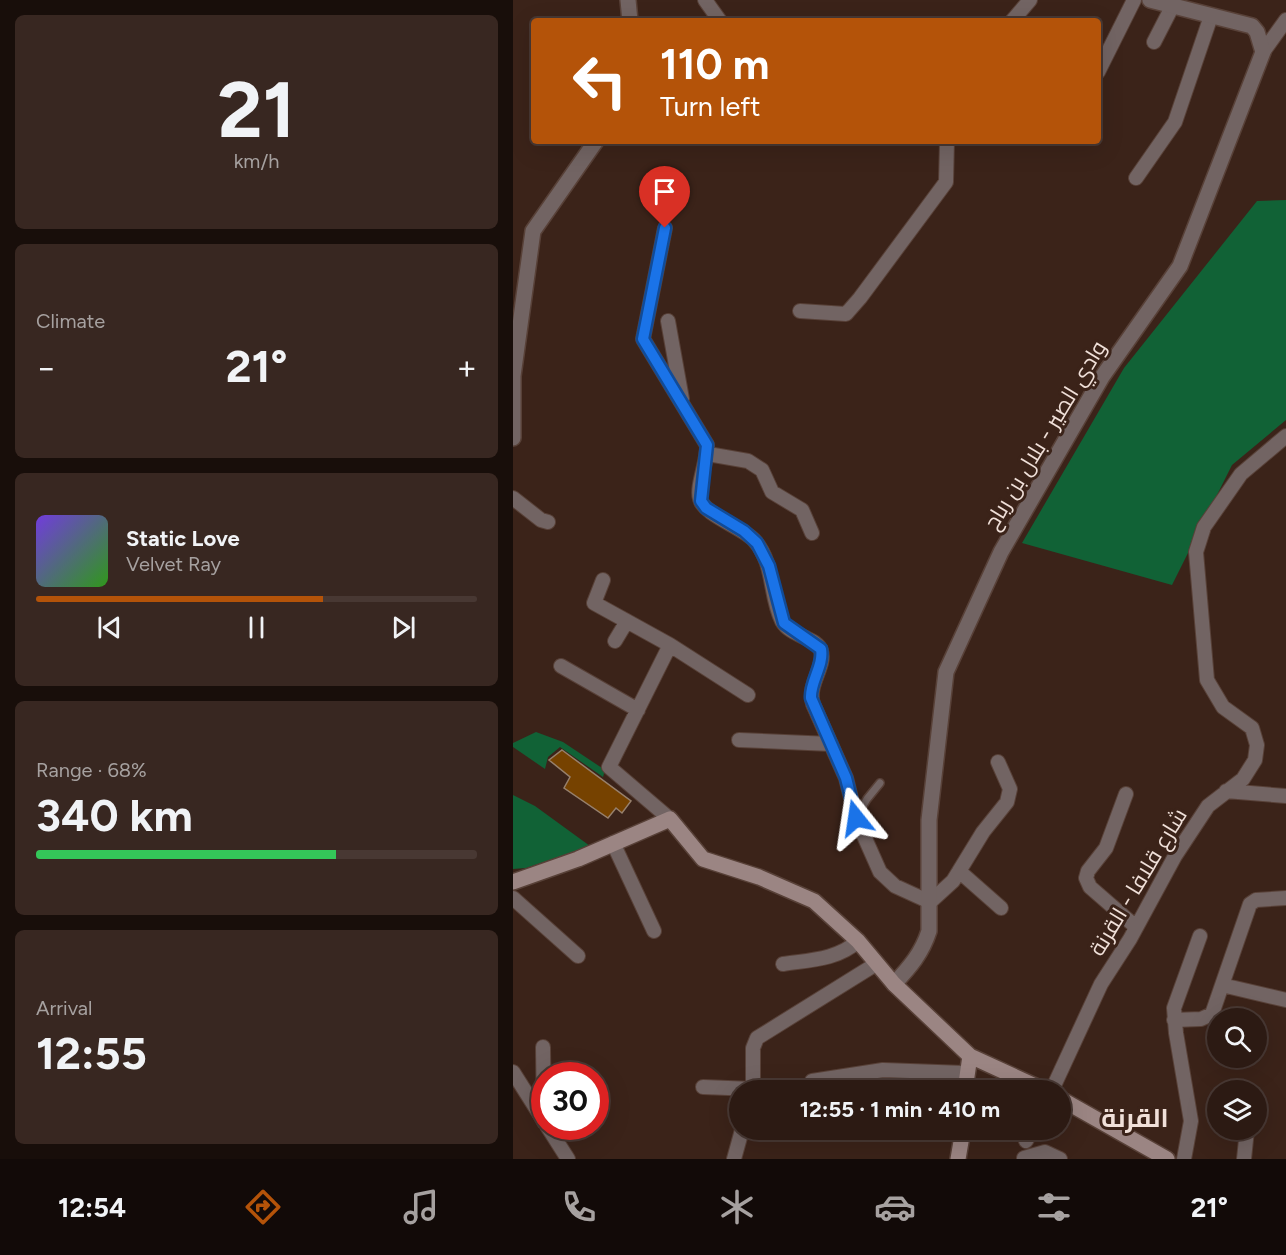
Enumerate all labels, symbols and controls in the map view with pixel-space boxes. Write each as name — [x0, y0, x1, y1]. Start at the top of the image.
text: 110 m — [660, 39, 769, 90]
icon: left — [561, 42, 639, 120]
text: 21 — [217, 63, 296, 157]
text: Turn left — [660, 90, 760, 123]
text: km/h — [234, 149, 279, 173]
pin — [639, 166, 690, 228]
icon: arrive — [648, 175, 681, 208]
text: Climate — [36, 309, 105, 333]
street label: وادي الصير - بلال بن رباح — [978, 336, 1115, 536]
text: 21° — [225, 339, 288, 393]
text: − — [36, 348, 57, 387]
text: + — [456, 348, 477, 387]
text: Static Love — [126, 525, 240, 552]
text: Velvet Ray — [126, 552, 221, 576]
icon: previous — [93, 611, 126, 644]
icon: pause — [240, 611, 273, 644]
icon: next — [387, 611, 420, 644]
text: Range · 68% — [36, 758, 147, 782]
position arrow — [824, 786, 888, 850]
text: 340 km — [36, 788, 193, 842]
street label: شارع قلافا - القرنة — [1083, 803, 1194, 961]
text: Arrival — [36, 996, 92, 1020]
map controls — [1207, 1008, 1267, 1140]
button: search — [1207, 1008, 1267, 1068]
text: 12:55 — [36, 1026, 147, 1080]
speed limit sign: 30 — [531, 1062, 609, 1140]
button: layers — [1207, 1080, 1267, 1140]
text: 12:55 · 1 min · 410 m — [800, 1096, 1000, 1123]
district label: القرنة — [1101, 1102, 1169, 1134]
icon: directions — [242, 1186, 284, 1228]
icon: music — [400, 1186, 442, 1228]
icon: phone — [558, 1186, 600, 1228]
icon: climate — [716, 1186, 758, 1228]
icon: car — [874, 1186, 916, 1228]
icon: filters — [1033, 1186, 1075, 1228]
text: 12:54 — [58, 1191, 126, 1224]
text: 21° — [1191, 1191, 1228, 1224]

